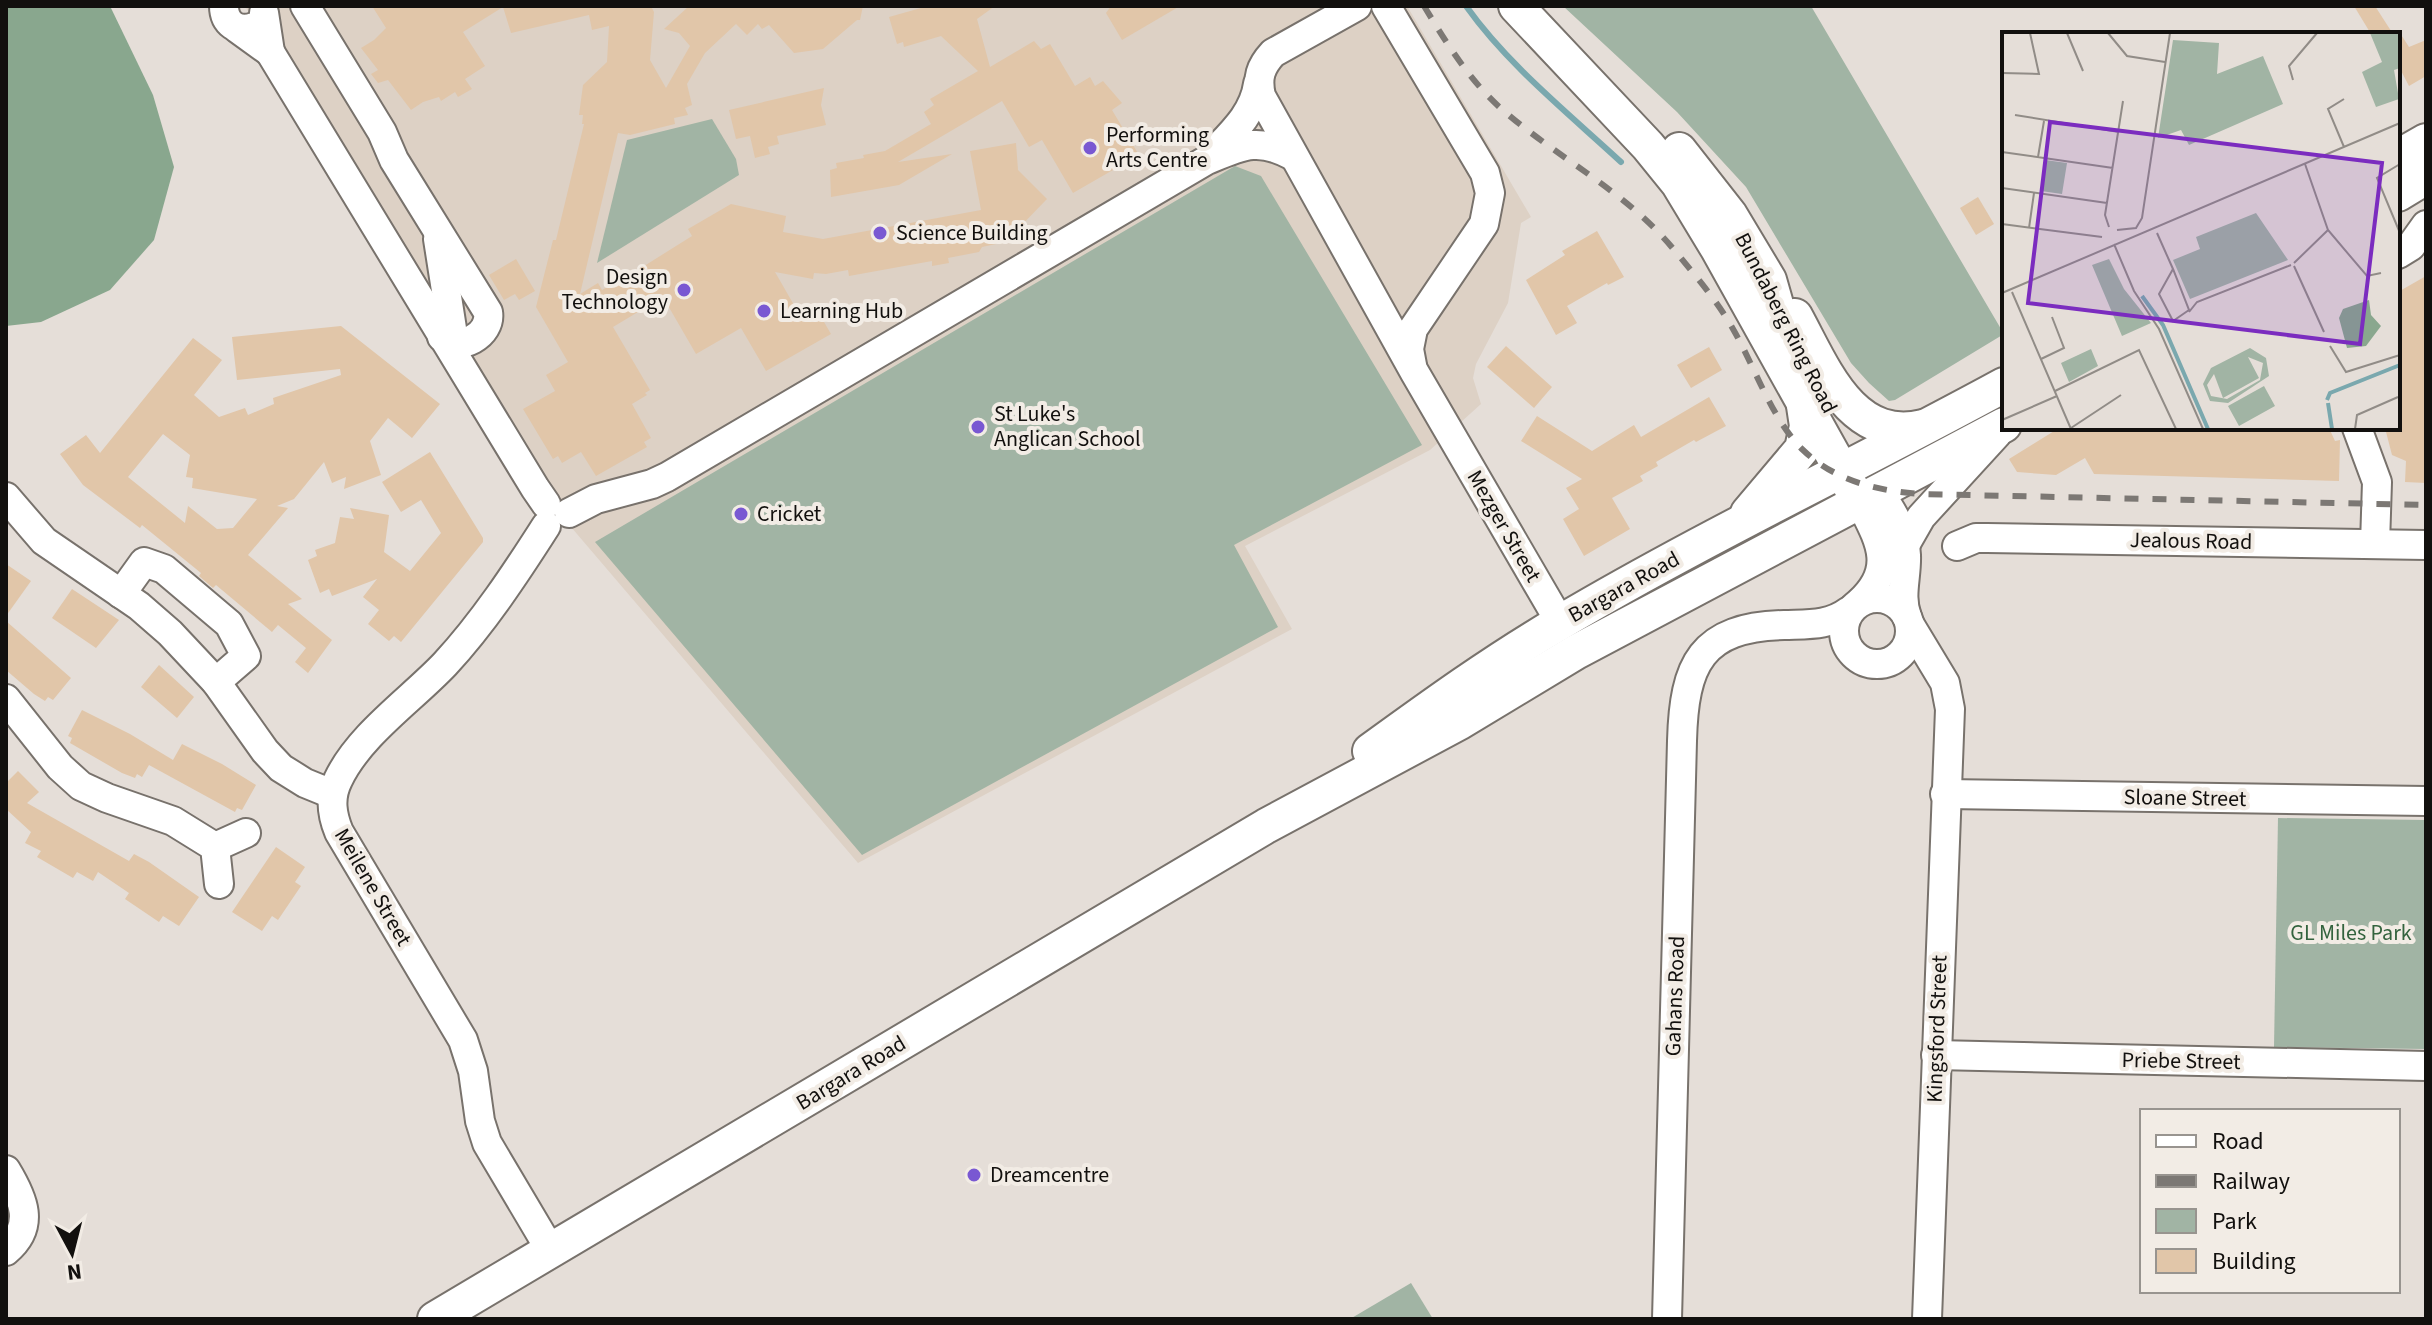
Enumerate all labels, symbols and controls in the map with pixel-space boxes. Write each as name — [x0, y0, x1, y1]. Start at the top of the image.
inset map — [2002, 32, 2400, 430]
place label: Performing Arts Centre — [1106, 119, 1209, 176]
marker: Performing Arts Centre — [1081, 139, 1099, 157]
place label: Science Building — [896, 217, 1048, 249]
marker: Science Building — [871, 224, 889, 242]
street label: Bundaberg Ring Road — [1727, 227, 1845, 419]
place label: Design Technology — [562, 261, 669, 318]
marker: Design Technology — [675, 281, 693, 299]
place label: Learning Hub — [780, 295, 903, 327]
marker: Learning Hub — [755, 302, 773, 320]
place label: St Luke's Anglican School — [994, 398, 1141, 455]
marker: St Luke's Anglican School — [969, 418, 987, 436]
street label: Mezger Street — [1459, 464, 1549, 589]
place label: Cricket — [757, 498, 822, 530]
marker: Cricket — [732, 505, 750, 523]
street label: Jealous Road — [2129, 524, 2253, 558]
street label: Bargara Road — [1562, 543, 1686, 631]
street label: Sloane Street — [2123, 781, 2247, 815]
street label: Meilene Street — [326, 822, 420, 952]
park label: GL Miles Park — [2290, 917, 2412, 949]
street label: Gahans Road — [1657, 935, 1693, 1057]
street label: Kingsford Street — [1918, 954, 1956, 1103]
street label: Bargara Road — [790, 1028, 912, 1118]
street label: Priebe Street — [2121, 1044, 2241, 1078]
legend — [2140, 1109, 2400, 1293]
text: Road — [2212, 1124, 2264, 1159]
place label: Dreamcentre — [990, 1159, 1109, 1191]
text: Railway — [2212, 1164, 2290, 1199]
marker: Dreamcentre — [965, 1166, 983, 1184]
text: Park — [2212, 1204, 2257, 1239]
north arrow — [32, 1213, 112, 1293]
text: Building — [2212, 1244, 2296, 1279]
text: N — [65, 1255, 84, 1289]

